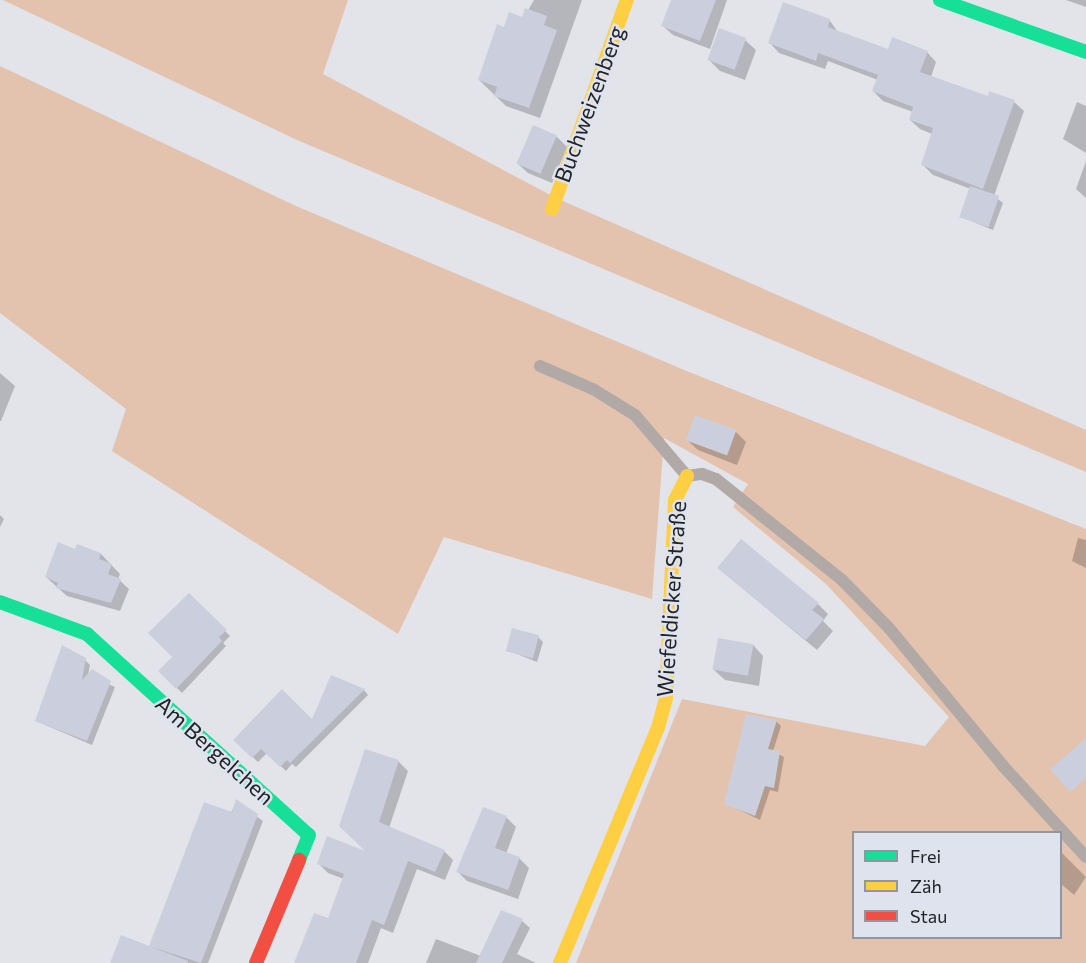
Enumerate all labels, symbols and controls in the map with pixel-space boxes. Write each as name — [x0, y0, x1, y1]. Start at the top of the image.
street label: Buchweizenberg — [548, 22, 630, 186]
street label: Wiefeldicker Straße — [651, 500, 691, 698]
street label: Am Bergelchen — [151, 690, 279, 810]
legend — [852, 831, 1062, 939]
text: Frei — [910, 845, 941, 867]
text: Zäh — [910, 875, 942, 897]
text: Stau — [910, 905, 947, 927]

